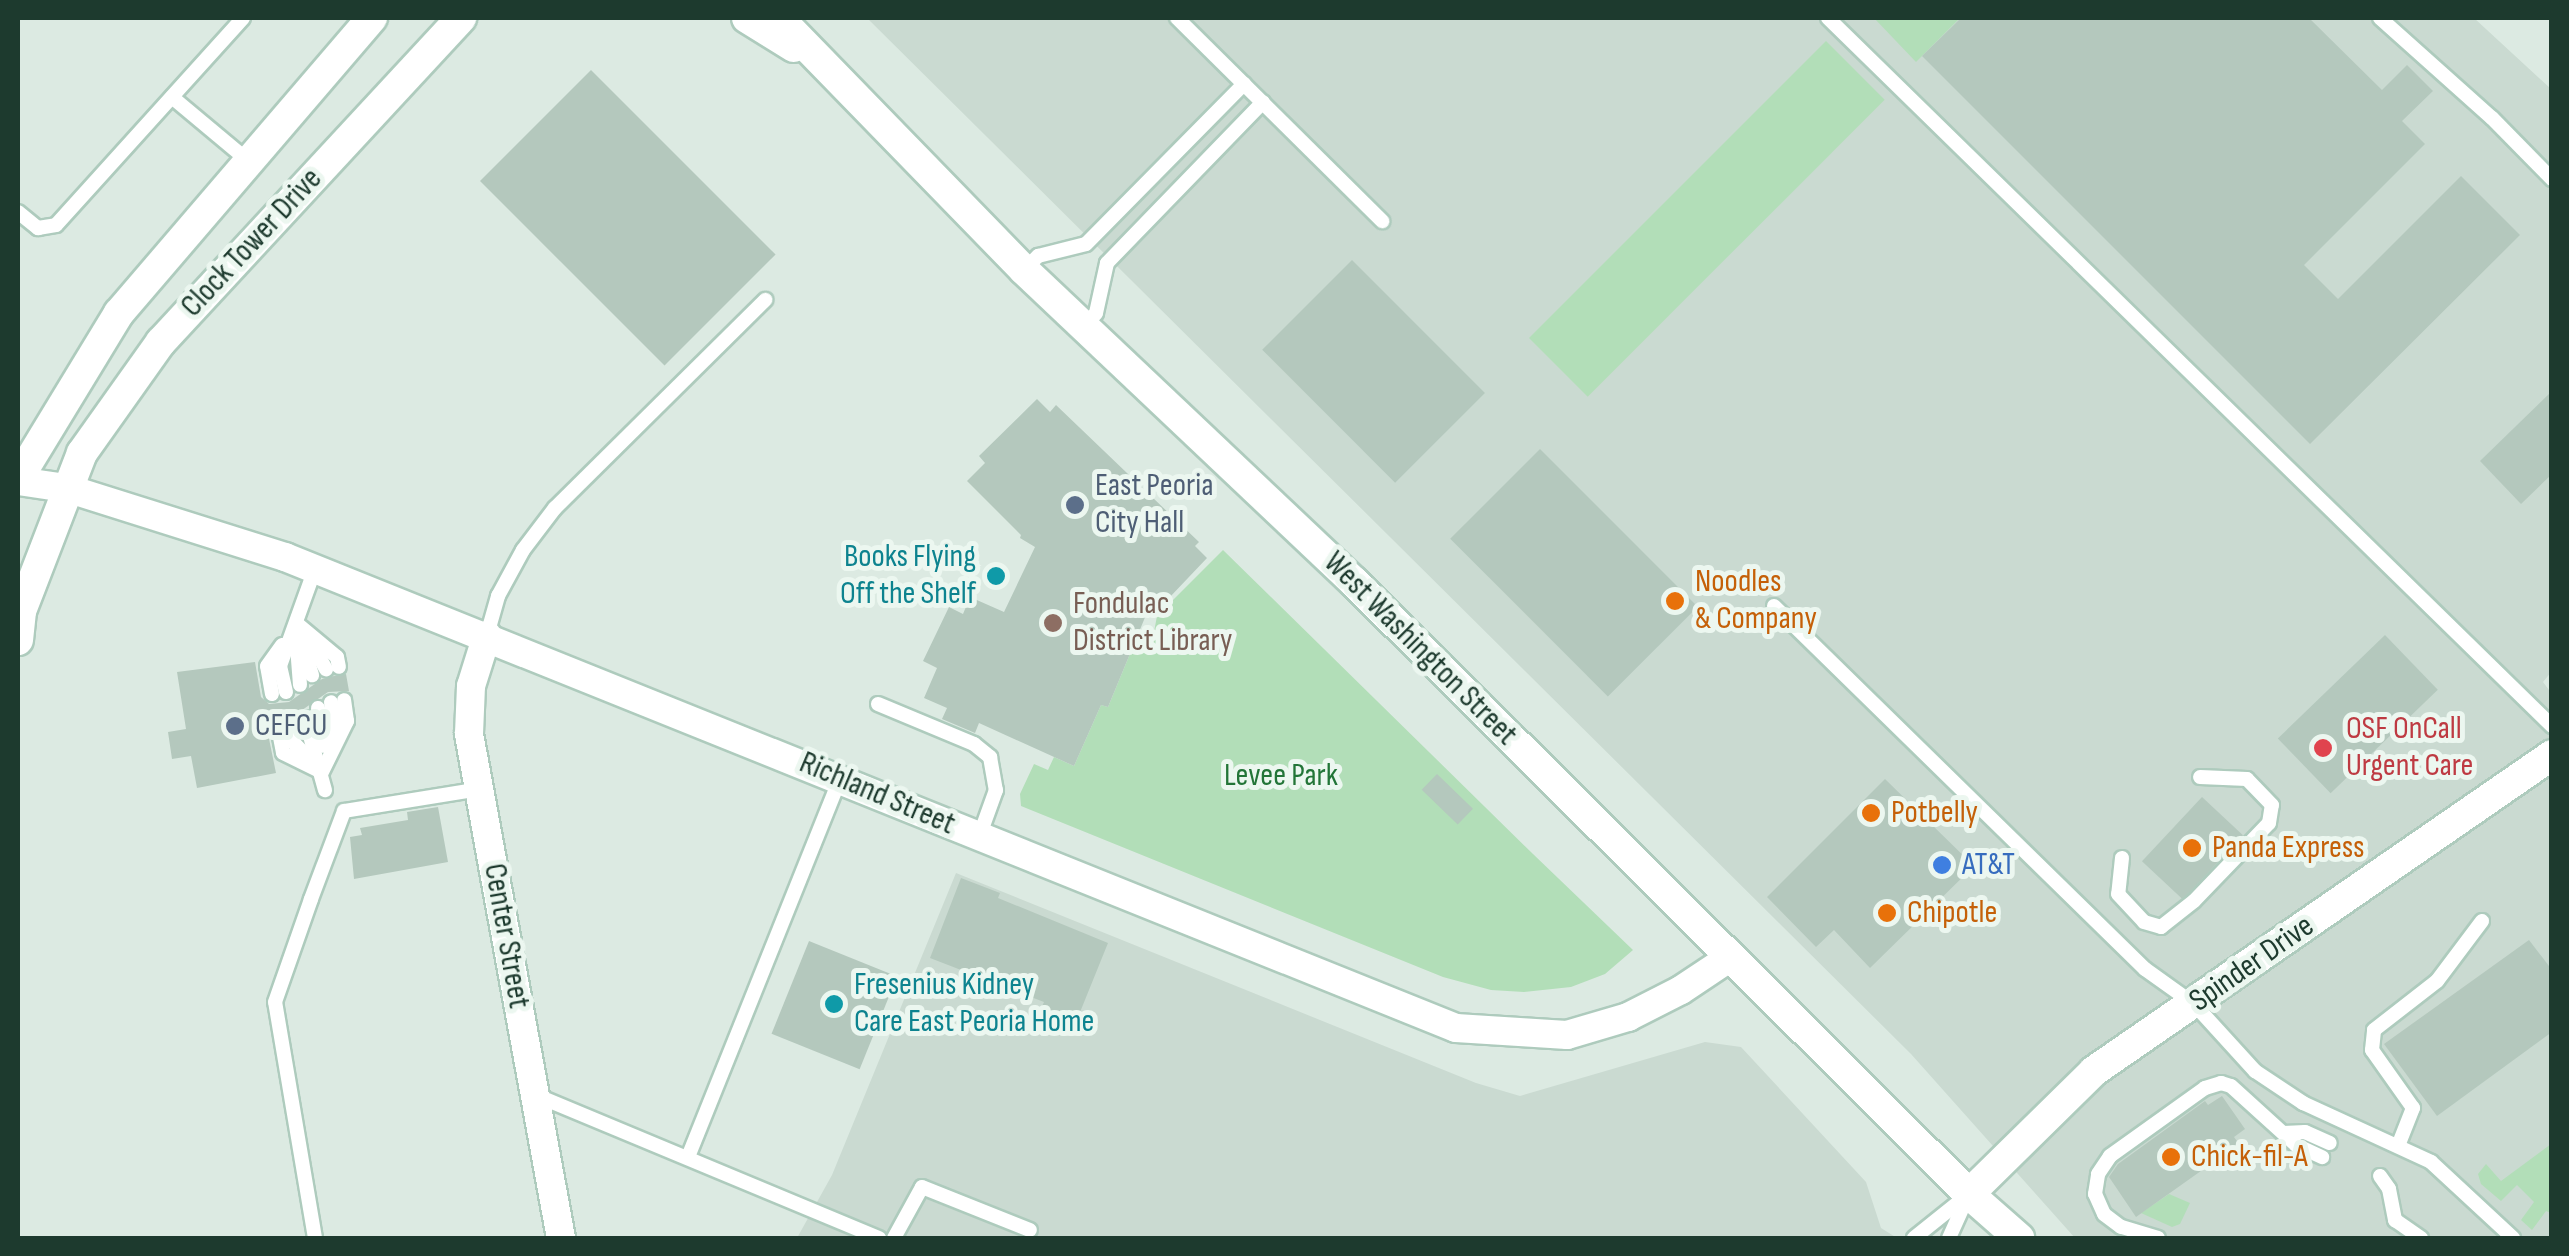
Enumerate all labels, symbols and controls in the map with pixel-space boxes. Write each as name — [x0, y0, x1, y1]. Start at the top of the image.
street label: Clock Tower Drive — [173, 161, 331, 325]
place label: East Peoria City Hall — [1095, 468, 1213, 543]
marker: East Peoria City Hall — [1064, 494, 1086, 516]
place label: Books Flying Off the Shelf — [840, 539, 976, 614]
street label: West Washington Street — [1315, 544, 1525, 754]
place label: Noodles & Company — [1695, 564, 1817, 639]
marker: Books Flying Off the Shelf — [985, 565, 1007, 587]
place label: Fondulac District Library — [1073, 586, 1232, 661]
marker: Noodles & Company — [1664, 590, 1686, 612]
marker: Fondulac District Library — [1042, 612, 1064, 634]
place label: CEFCU — [255, 707, 327, 745]
place label: OSF OnCall Urgent Care — [2346, 711, 2473, 786]
marker: CEFCU — [224, 715, 246, 737]
marker: OSF OnCall Urgent Care — [2310, 735, 2336, 761]
street label: Richland Street — [793, 744, 961, 844]
park label: Levee Park — [1224, 757, 1338, 795]
place label: Potbelly — [1891, 794, 1978, 832]
marker: Potbelly — [1860, 802, 1882, 824]
place label: Panda Express — [2212, 829, 2364, 867]
marker: Panda Express — [2181, 837, 2203, 859]
place label: AT&T — [1962, 846, 2015, 884]
marker: AT&T — [1931, 854, 1953, 876]
street label: Center Street — [474, 861, 538, 1011]
place label: Chipotle — [1907, 894, 1997, 932]
marker: Chipotle — [1876, 902, 1898, 924]
street label: Spinder Drive — [2182, 907, 2322, 1021]
place label: Fresenius Kidney Care East Peoria Home — [854, 967, 1094, 1042]
marker: Fresenius Kidney Care East Peoria Home — [823, 993, 845, 1015]
place label: Chick-fil-A — [2191, 1138, 2308, 1176]
marker: Chick-fil-A — [2160, 1146, 2182, 1168]

